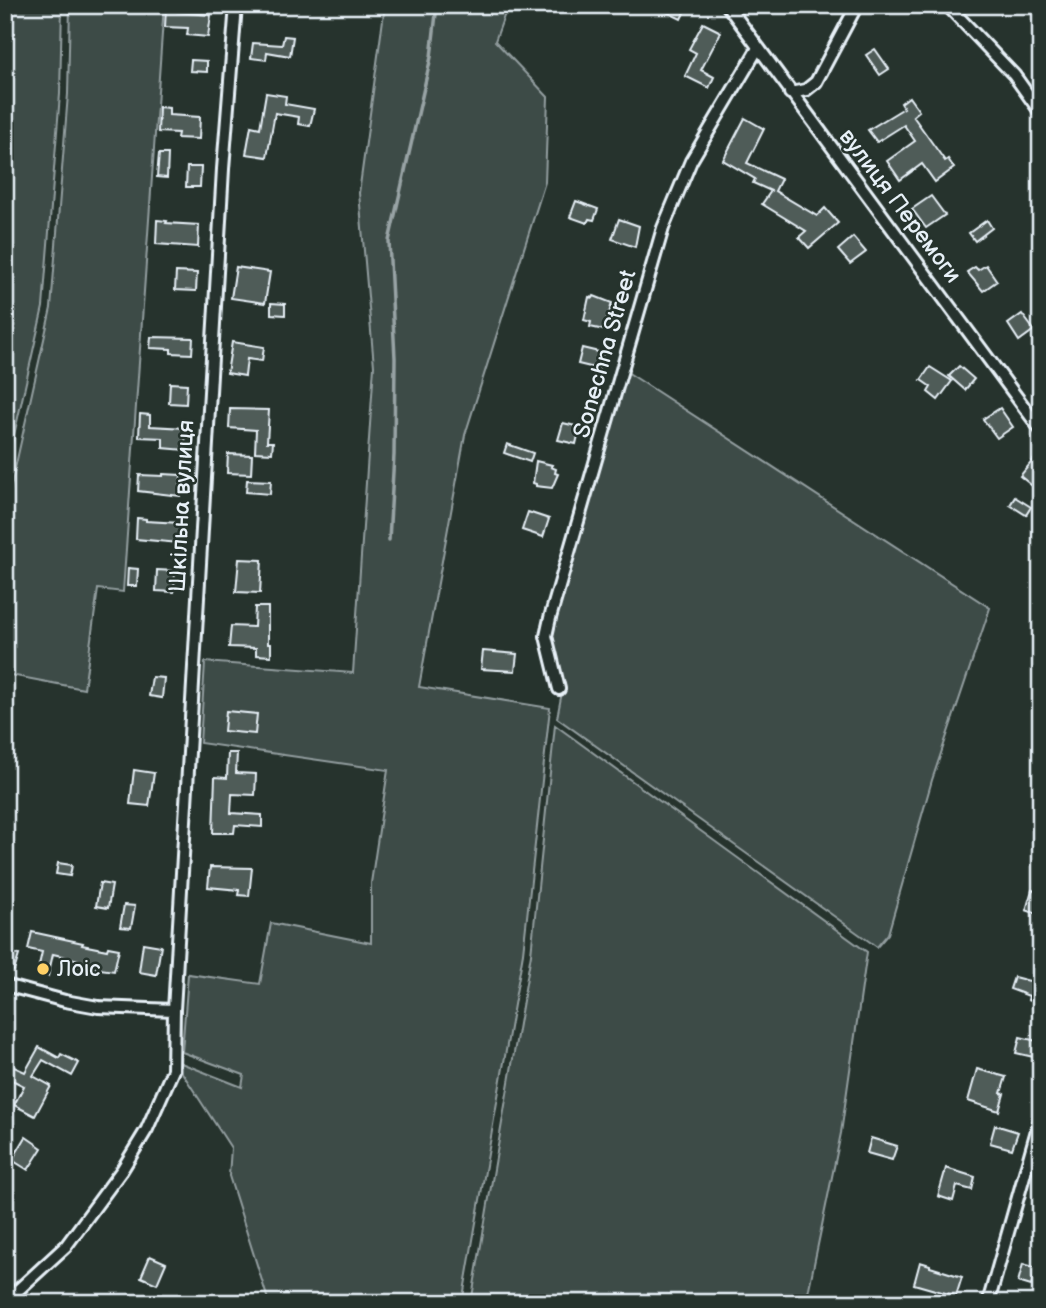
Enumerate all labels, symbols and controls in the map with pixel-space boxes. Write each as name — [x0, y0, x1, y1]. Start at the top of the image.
street label: вулиця Перемоги — [833, 123, 967, 289]
street label: Sonechna Street — [568, 267, 642, 441]
street label: Шкільна вулиця — [164, 419, 200, 593]
place label: Лоіс — [56, 955, 101, 983]
marker: Лоіс — [35, 961, 51, 977]

